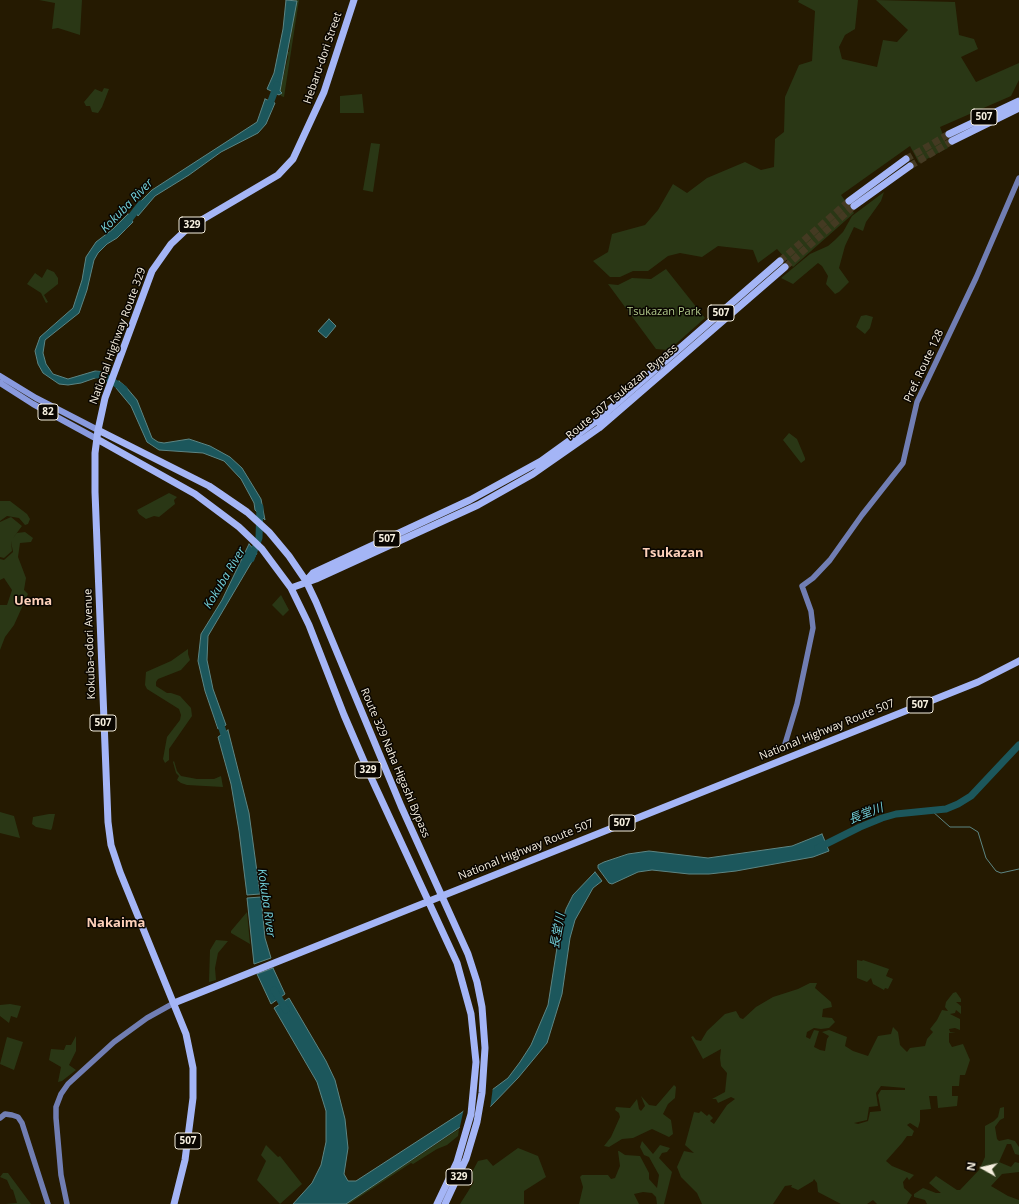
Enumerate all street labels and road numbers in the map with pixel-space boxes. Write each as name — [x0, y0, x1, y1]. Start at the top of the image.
street label: Hebaru-dori Street — [301, 10, 345, 106]
road number: 507 — [971, 109, 997, 125]
road number: 329 — [179, 217, 205, 233]
street label: National Highway Route 329 — [87, 266, 149, 406]
road number: 507 — [708, 305, 734, 321]
street label: Pref. Route 128 — [901, 328, 947, 404]
street label: Route 507 Tsukazan Bypass — [564, 341, 680, 443]
road number: 82 — [38, 404, 58, 420]
road number: 507 — [374, 531, 400, 547]
street label: Kokuba-odori Avenue — [81, 588, 99, 700]
street label: Route 329 Naha Higashi Bypass — [357, 686, 433, 840]
street label: National Highway Route 507 — [757, 697, 897, 763]
road number: 507 — [907, 697, 933, 713]
road number: 507 — [90, 715, 116, 731]
road number: 329 — [355, 762, 381, 778]
road number: 507 — [609, 815, 635, 831]
street label: National Highway Route 507 — [456, 817, 596, 883]
road number: 507 — [175, 1133, 201, 1149]
road number: 329 — [446, 1169, 472, 1185]

